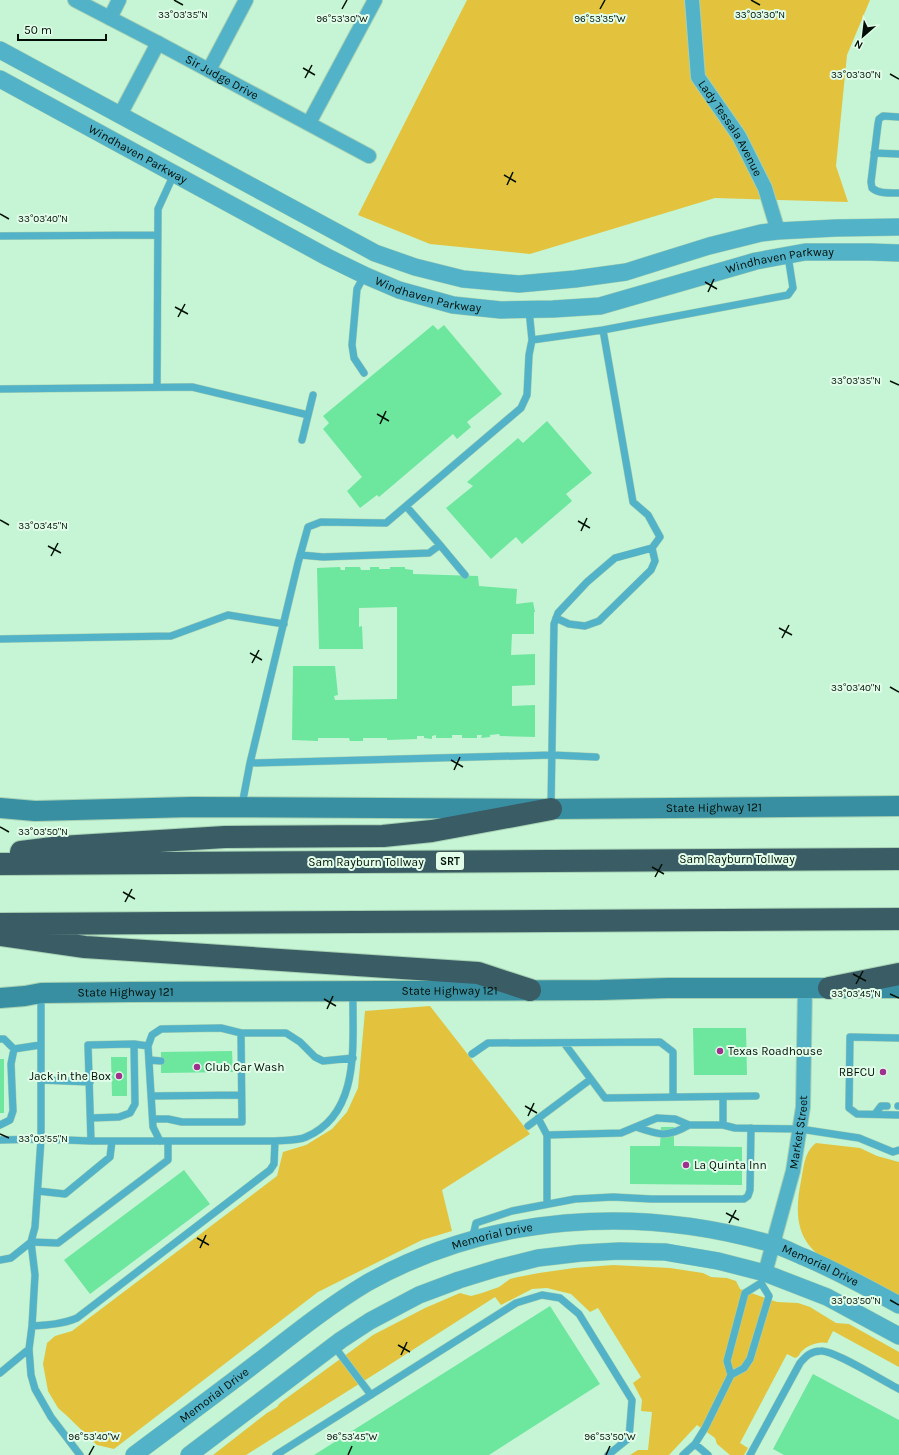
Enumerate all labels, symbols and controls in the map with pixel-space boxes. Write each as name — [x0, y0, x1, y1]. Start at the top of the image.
text: 33°03'35"N — [158, 9, 208, 21]
text: 33°03'30"N — [735, 9, 785, 21]
text: 96°53'30"W — [316, 13, 368, 25]
text: 96°53'35"W — [574, 13, 626, 25]
scale bar — [18, 16, 106, 42]
north arrow — [843, 16, 883, 56]
text: 50 m — [24, 23, 52, 37]
text: N — [852, 37, 865, 52]
street label: Sir Judge Drive — [183, 52, 261, 103]
text: 33°03'30"N — [831, 69, 881, 81]
street label: Lady Tessala Avenue — [695, 77, 765, 179]
street label: Windhaven Parkway — [86, 122, 190, 187]
text: 33°03'40"N — [18, 213, 68, 225]
street label: Windhaven Parkway — [724, 245, 834, 276]
street label: Windhaven Parkway — [373, 273, 482, 315]
text: 33°03'35"N — [831, 375, 881, 387]
text: 33°03'45"N — [18, 520, 68, 532]
text: 33°03'40"N — [831, 682, 881, 694]
street label: State Highway 121 — [666, 800, 762, 815]
text: 33°03'50"N — [18, 826, 68, 838]
road number: SRT — [436, 852, 464, 870]
street label: Sam Rayburn Tollway — [679, 852, 795, 866]
street label: Sam Rayburn Tollway — [308, 855, 424, 869]
street label: State Highway 121 — [401, 983, 498, 998]
street label: State Highway 121 — [77, 985, 174, 1000]
text: 33°03'45"N — [831, 988, 881, 1000]
place label: Texas Roadhouse — [728, 1044, 822, 1058]
marker: Texas Roadhouse — [715, 1046, 725, 1056]
place label: Club Car Wash — [205, 1060, 285, 1074]
marker: Club Car Wash — [192, 1062, 202, 1072]
place label: RBFCU — [839, 1065, 875, 1079]
marker: RBFCU — [878, 1067, 888, 1077]
place label: Jack in the Box — [29, 1069, 111, 1083]
marker: Jack in the Box — [114, 1071, 124, 1081]
street label: Market Street — [786, 1095, 810, 1170]
text: 33°03'55"N — [18, 1133, 68, 1145]
place label: La Quinta Inn — [694, 1158, 767, 1172]
marker: La Quinta Inn — [681, 1160, 691, 1170]
street label: Memorial Drive — [450, 1220, 534, 1253]
street label: Memorial Drive — [780, 1241, 861, 1289]
text: 33°03'50"N — [831, 1295, 881, 1307]
street label: Memorial Drive — [177, 1365, 251, 1426]
text: 96°53'40"W — [68, 1431, 120, 1443]
text: 96°53'45"W — [326, 1431, 378, 1443]
text: 96°53'50"W — [584, 1431, 636, 1443]

